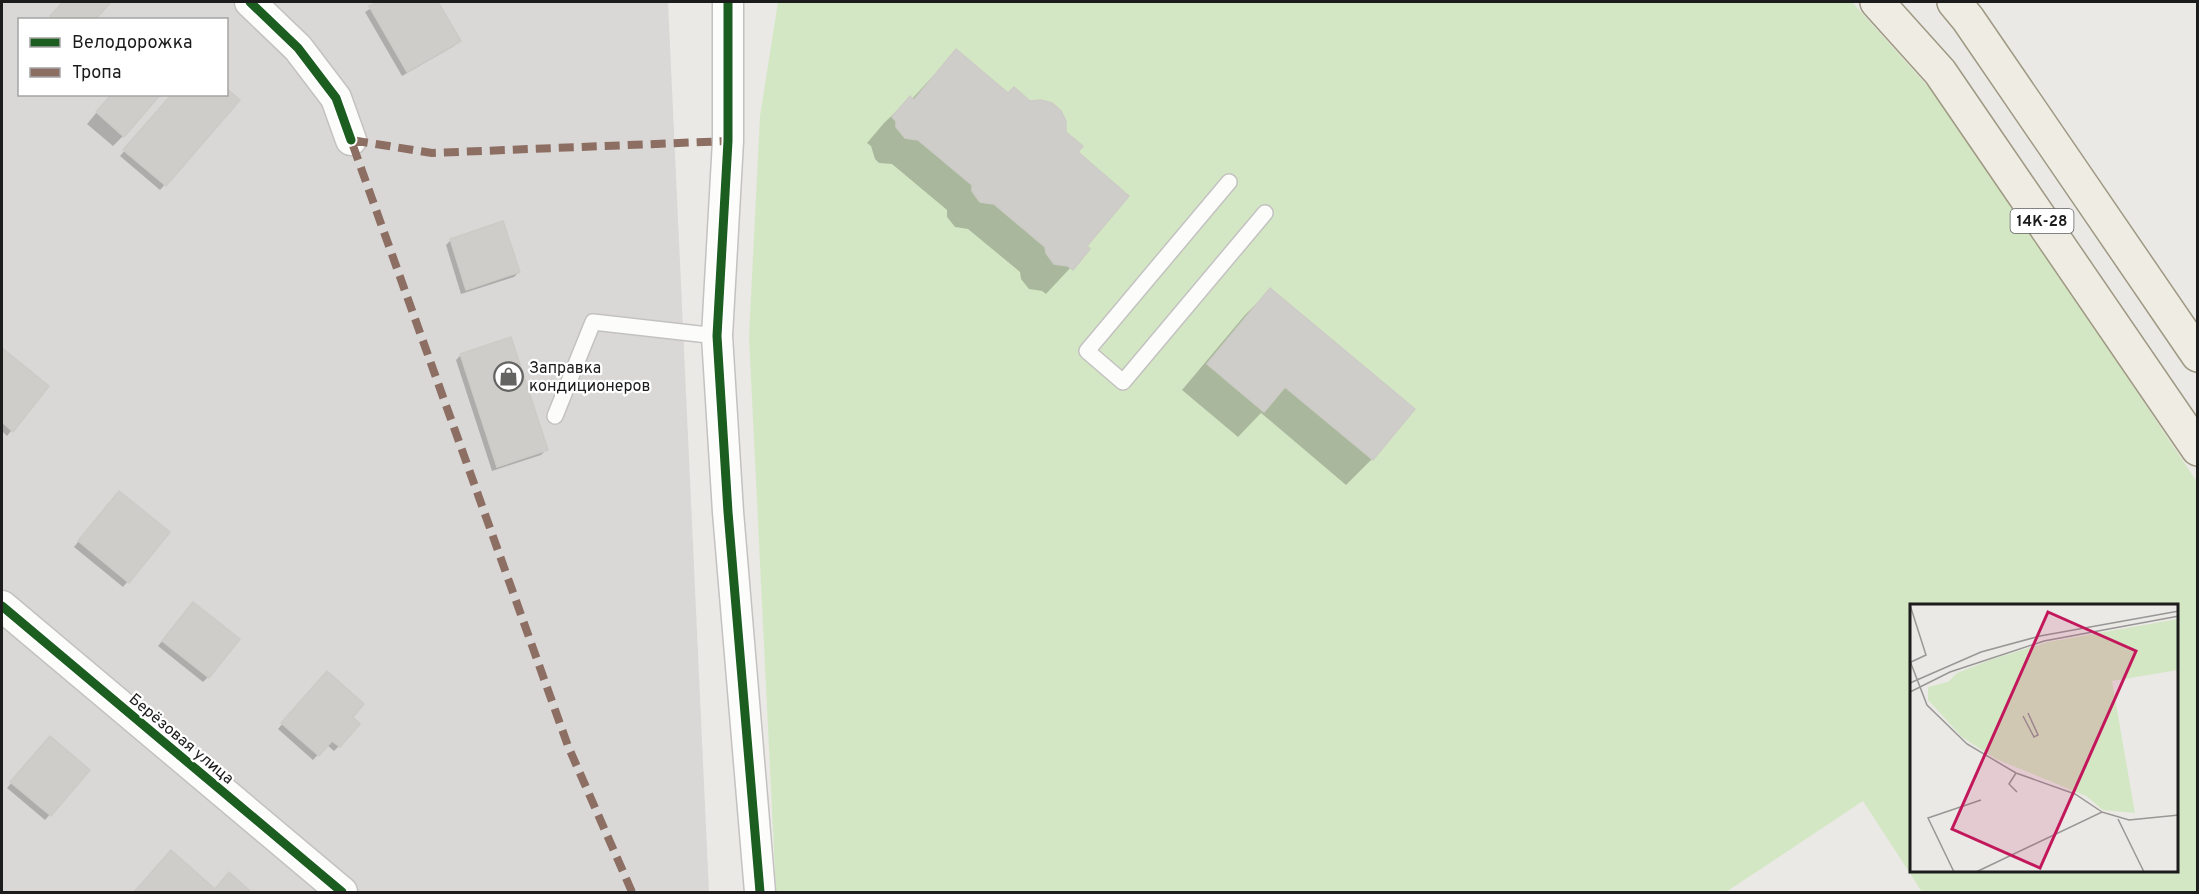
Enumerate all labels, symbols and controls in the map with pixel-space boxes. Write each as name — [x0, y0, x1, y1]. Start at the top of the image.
legend — [18, 18, 228, 96]
text: Велодорожка — [72, 32, 192, 55]
text: Тропа — [72, 62, 121, 85]
road number: 14К-28 — [2010, 209, 2074, 233]
place label: Заправка кондиционеров — [529, 359, 651, 397]
shop icon: Заправка кондиционеров — [492, 360, 524, 392]
inset map — [1910, 604, 2178, 873]
street label: Берёзовая улица — [124, 690, 237, 789]

